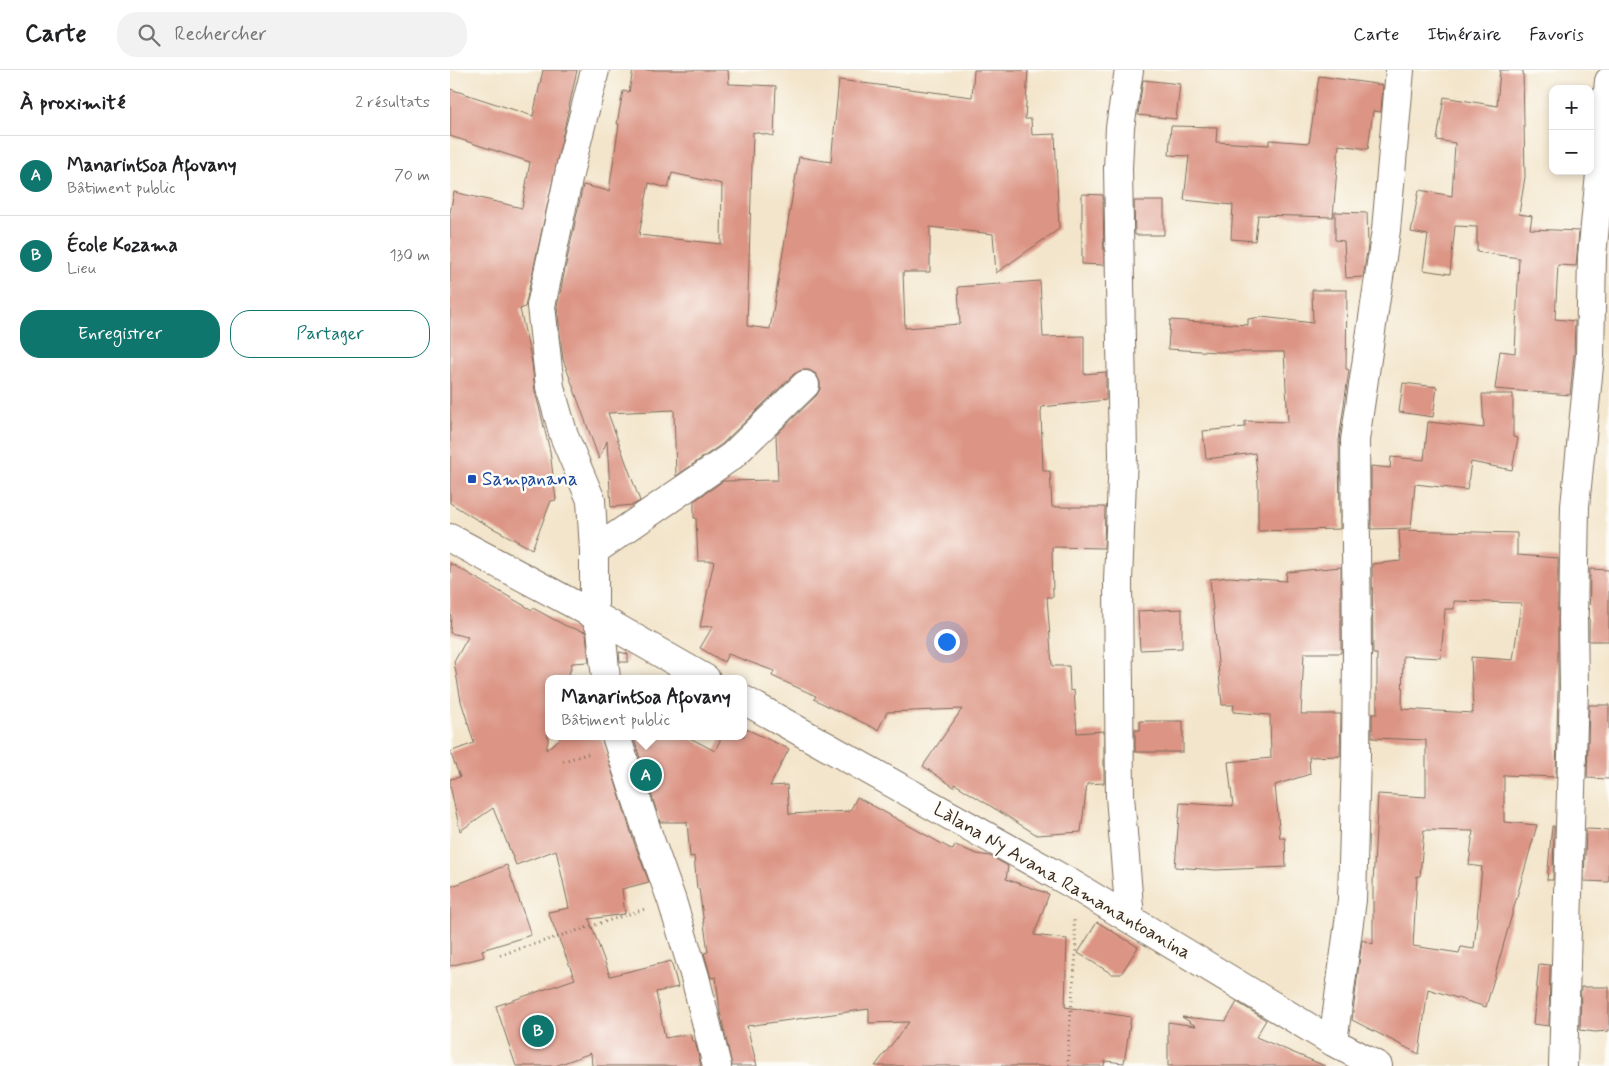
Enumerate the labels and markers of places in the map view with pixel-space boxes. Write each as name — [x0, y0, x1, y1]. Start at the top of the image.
place label: Sampanana — [482, 467, 578, 492]
marker: Sampanana — [466, 473, 478, 485]
pin: A — [630, 756, 662, 794]
pin: B — [522, 1012, 554, 1050]

